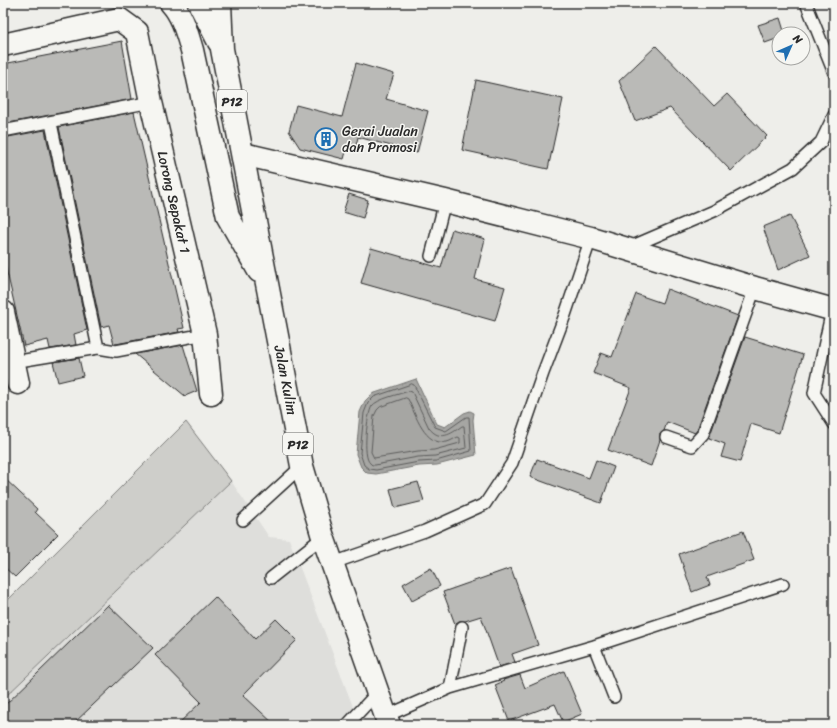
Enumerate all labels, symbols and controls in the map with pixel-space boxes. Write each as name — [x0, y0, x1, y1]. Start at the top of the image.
north arrow — [771, 26, 811, 66]
text: N — [788, 29, 807, 49]
road number: P12 — [217, 90, 247, 112]
place label: Gerai Jualan dan Promosi — [342, 119, 418, 160]
building icon: Gerai Jualan dan Promosi — [313, 126, 339, 152]
street label: Lorong Sepakat 1 — [150, 148, 197, 256]
street label: Jalan Kulim — [266, 342, 305, 417]
road number: P12 — [283, 433, 313, 455]

